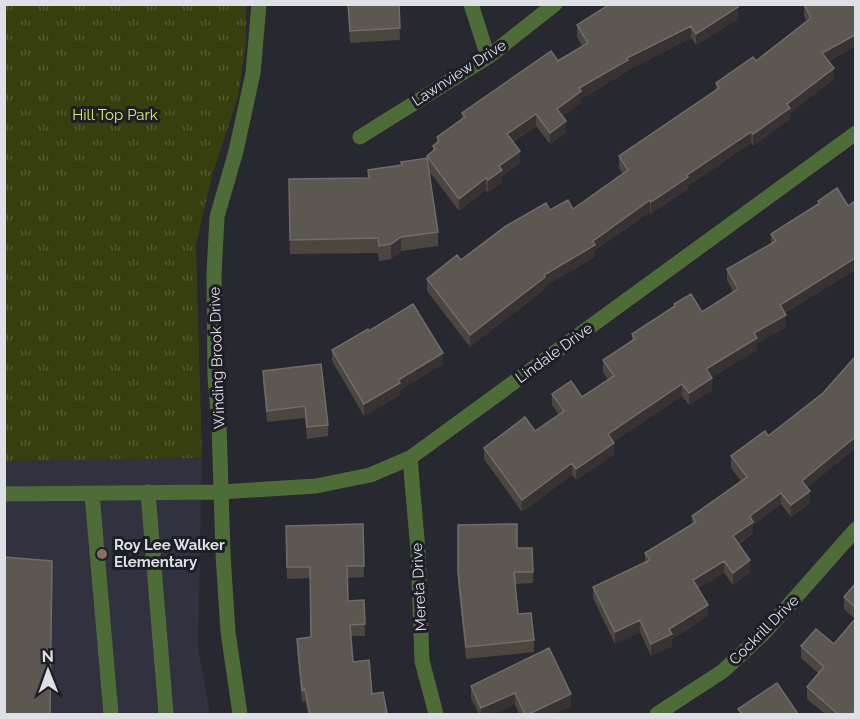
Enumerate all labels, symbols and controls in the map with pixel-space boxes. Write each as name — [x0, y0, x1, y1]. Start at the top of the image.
street label: Lawnview Drive — [409, 36, 510, 110]
park label: Hill Top Park — [72, 106, 158, 124]
street label: Winding Brook Drive — [206, 286, 228, 430]
street label: Lindale Drive — [512, 319, 596, 387]
place label: Roy Lee Walker Elementary — [114, 536, 225, 571]
street label: Mereta Drive — [408, 542, 430, 632]
marker: Roy Lee Walker Elementary — [95, 547, 109, 561]
street label: Cockrill Drive — [725, 591, 803, 669]
north arrow — [18, 641, 78, 701]
text: N — [41, 647, 54, 666]

